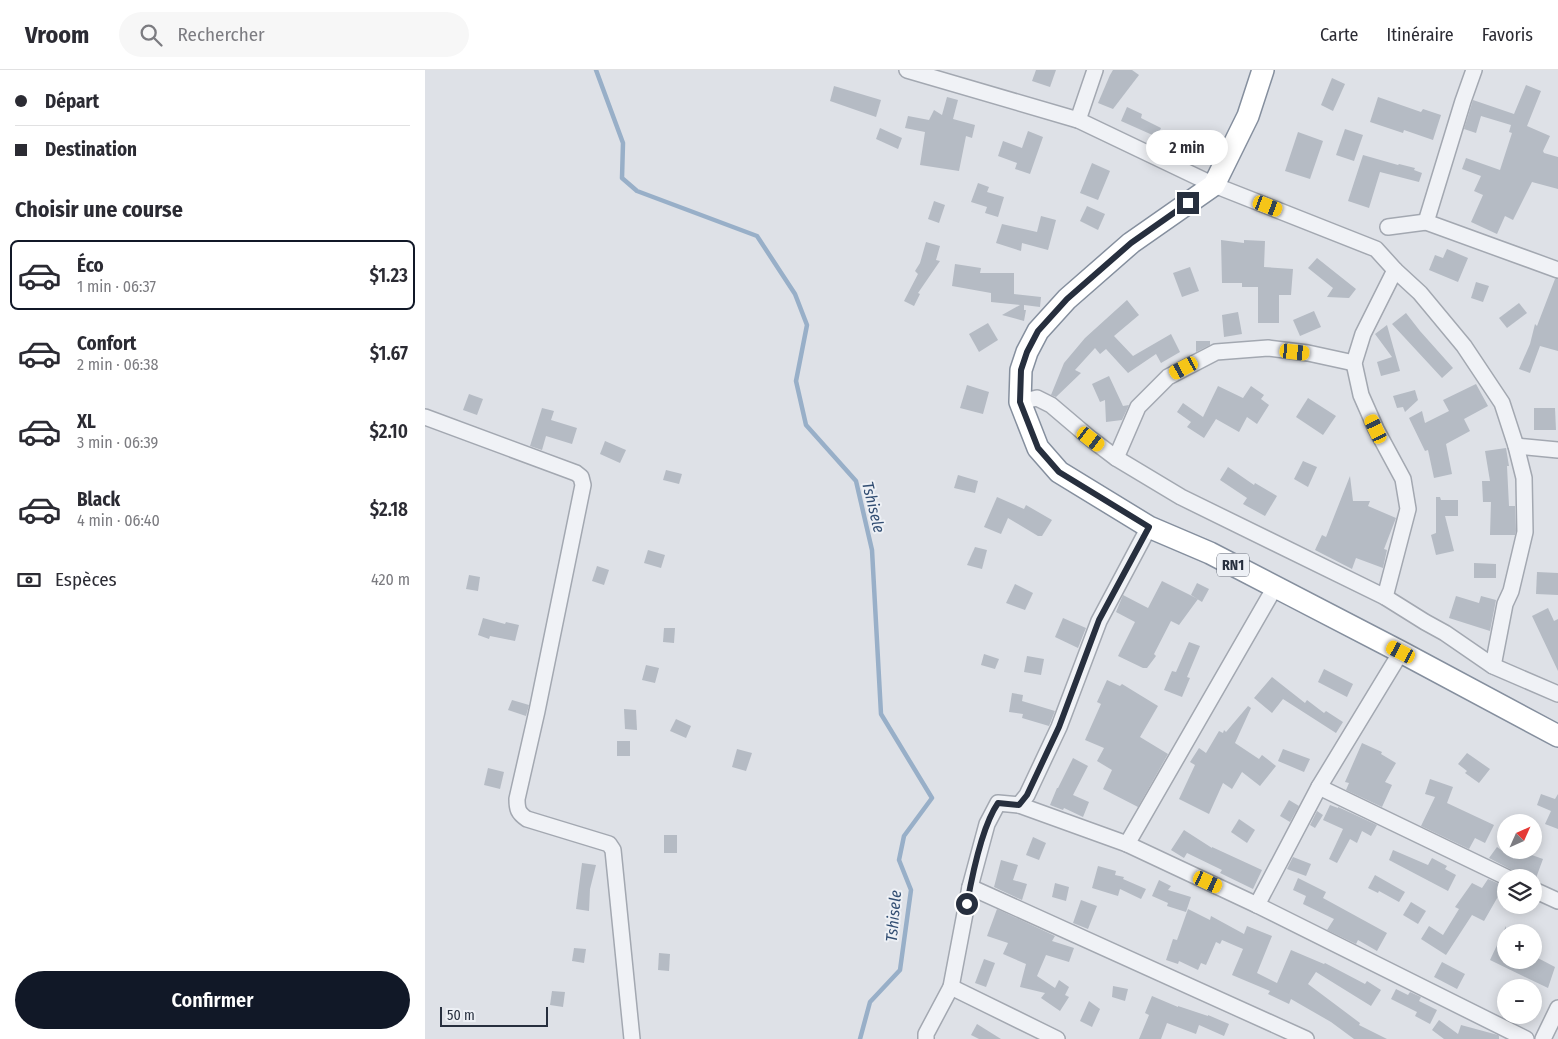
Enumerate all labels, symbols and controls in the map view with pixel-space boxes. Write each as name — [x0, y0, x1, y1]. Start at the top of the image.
search box — [119, 12, 469, 57]
text: Vroom — [25, 21, 89, 49]
icon: search — [137, 21, 165, 49]
text: Rechercher — [177, 23, 265, 46]
text: Carte — [1320, 24, 1358, 46]
text: Itinéraire — [1386, 24, 1454, 46]
text: Favoris — [1482, 24, 1533, 46]
text: Départ — [45, 90, 99, 113]
callout: 2 min — [1147, 131, 1229, 166]
text: Destination — [45, 138, 137, 161]
text: 2 min — [1169, 138, 1205, 157]
route end — [1177, 192, 1199, 214]
car — [1251, 194, 1284, 218]
text: Choisir une course — [15, 196, 183, 223]
icon: car — [17, 253, 62, 298]
text: Éco — [77, 254, 104, 277]
text: $1.23 — [369, 264, 408, 287]
text: 1 min · 06:37 — [77, 277, 156, 296]
icon: car — [17, 331, 62, 376]
text: Confort — [77, 332, 137, 355]
text: $1.67 — [370, 342, 408, 365]
car — [1279, 343, 1310, 361]
car — [1167, 354, 1200, 382]
text: 2 min · 06:38 — [77, 355, 159, 374]
icon: car — [17, 409, 62, 454]
text: XL — [77, 410, 96, 433]
car — [1362, 412, 1389, 446]
text: $2.10 — [370, 420, 408, 443]
car — [1074, 424, 1107, 454]
text: 3 min · 06:39 — [77, 433, 158, 452]
water label: Tshisele — [858, 480, 889, 535]
icon: car — [17, 487, 62, 532]
text: Black — [77, 488, 120, 511]
text: $2.18 — [370, 498, 408, 521]
text: 4 min · 06:40 — [77, 511, 160, 530]
road number: RN1 — [1217, 554, 1249, 576]
icon: cash — [15, 566, 43, 594]
text: Espèces — [55, 568, 117, 591]
text: 420 m — [371, 570, 410, 589]
car — [1384, 639, 1417, 665]
north arrow — [1497, 814, 1543, 859]
map controls — [1497, 814, 1542, 1024]
car — [1191, 869, 1224, 895]
button: layers — [1497, 869, 1542, 914]
water label: Tshisele — [882, 889, 905, 943]
route start — [956, 893, 978, 915]
button: + — [1497, 924, 1542, 969]
button: Confirmer — [15, 971, 410, 1029]
button: − — [1497, 979, 1542, 1024]
scale bar — [440, 1004, 547, 1027]
text: 50 m — [447, 1007, 475, 1024]

